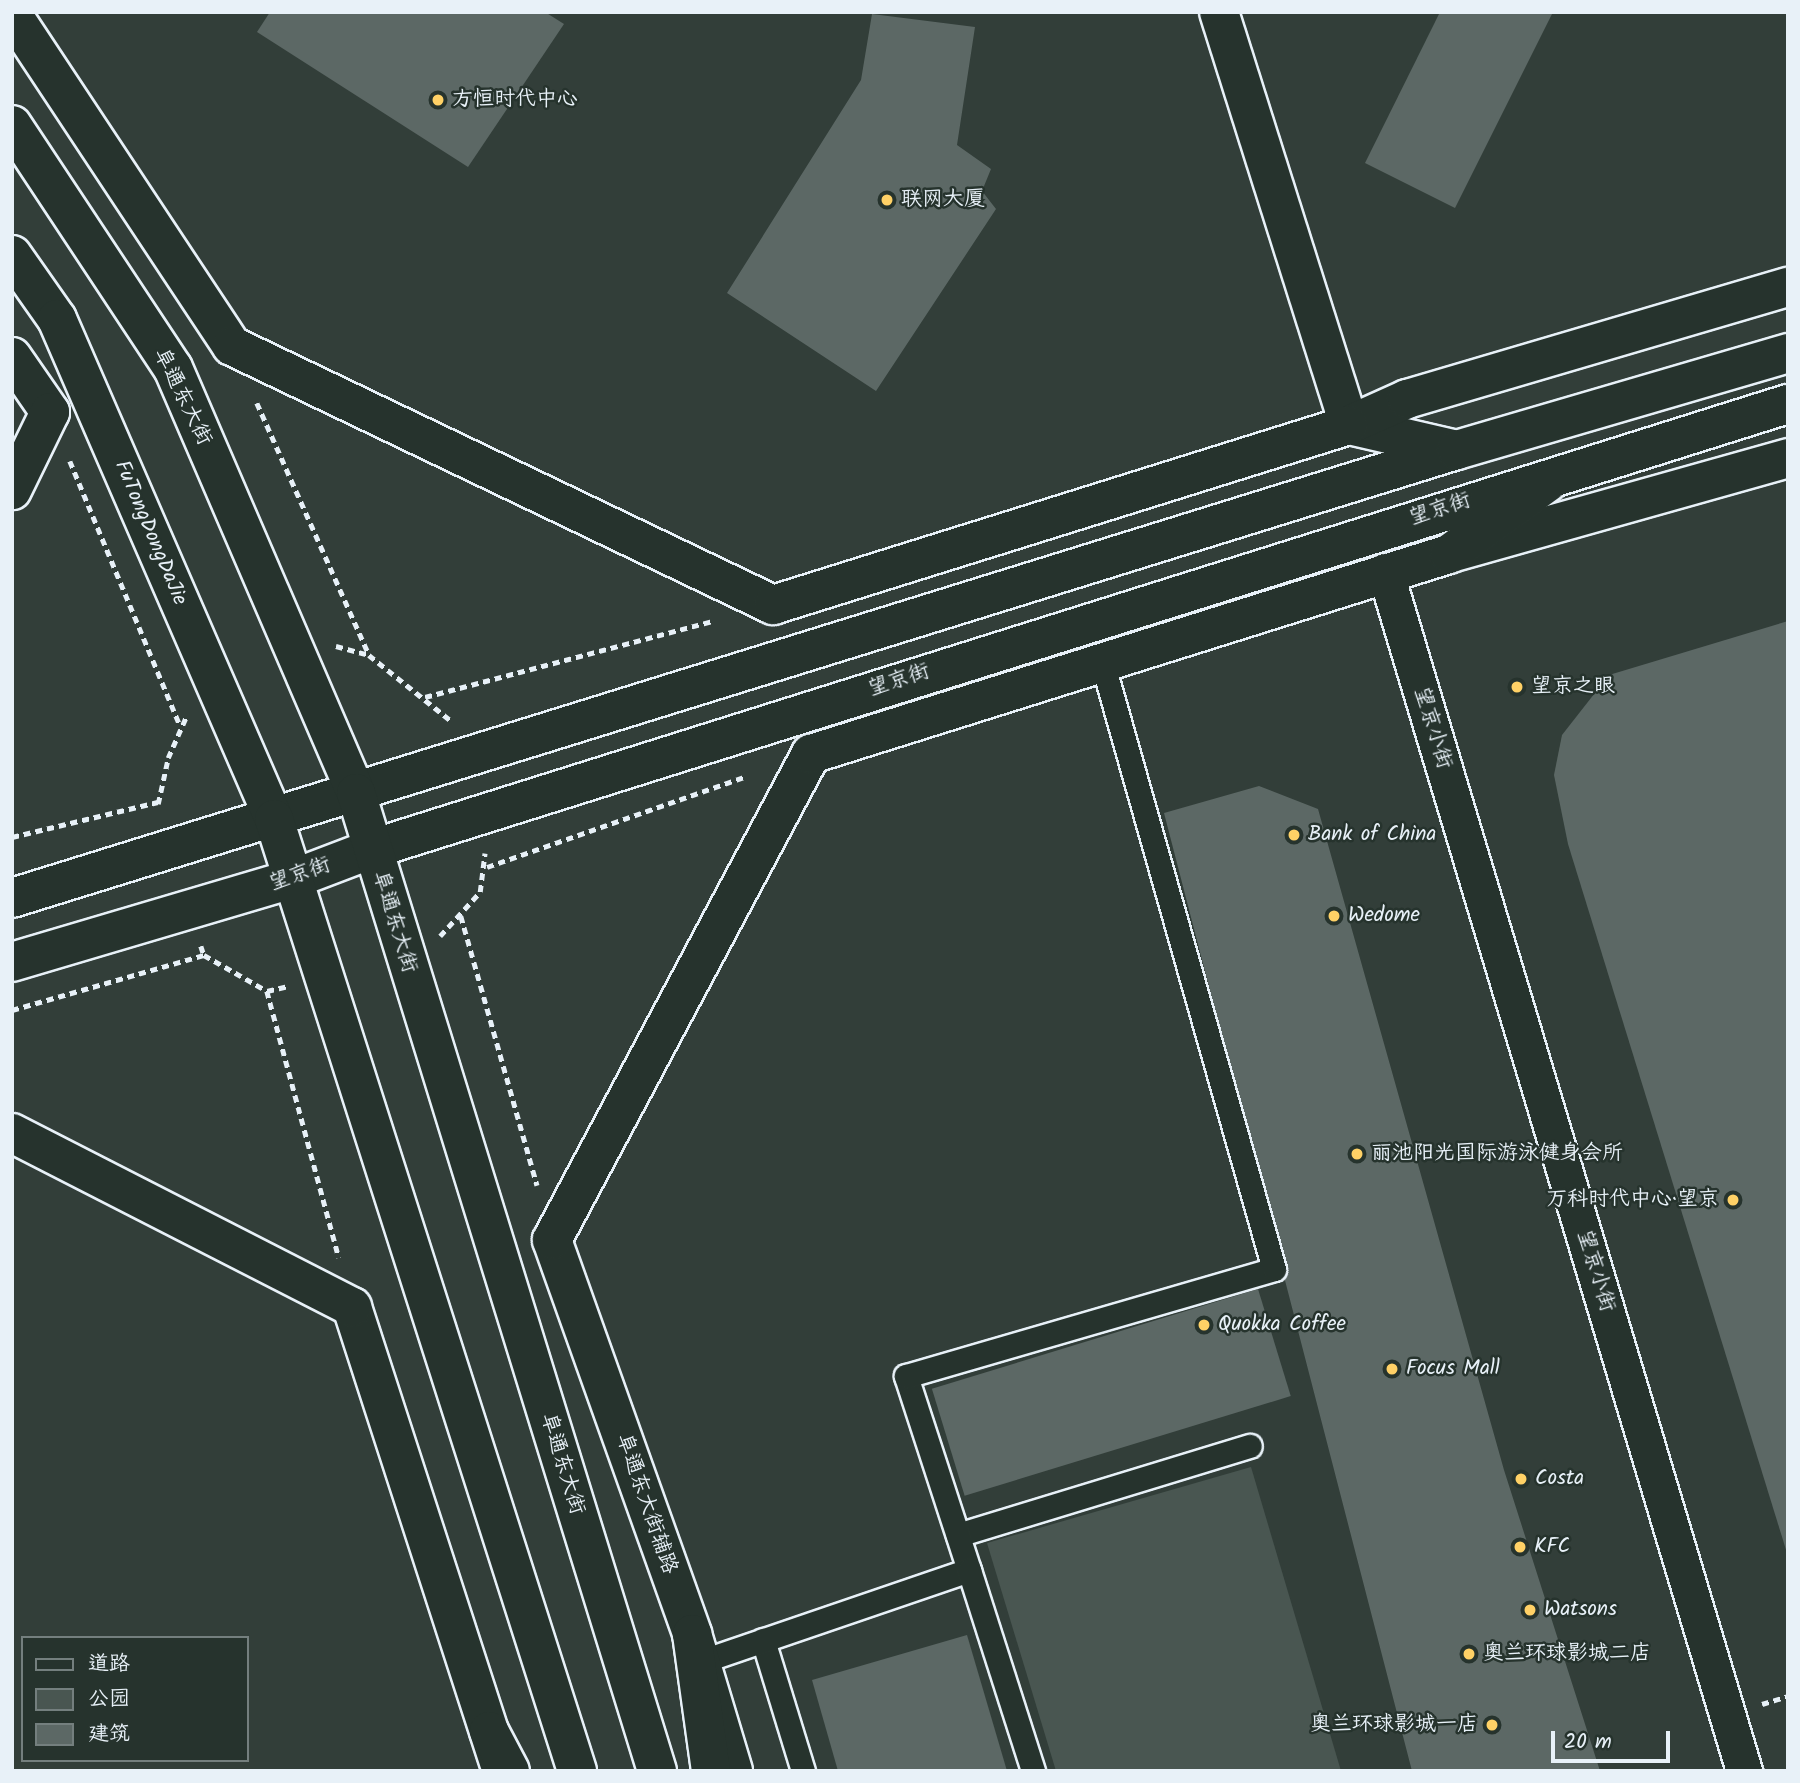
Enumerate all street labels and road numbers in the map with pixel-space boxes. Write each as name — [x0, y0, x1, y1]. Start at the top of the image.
street label: 阜通东大街 — [148, 344, 216, 450]
street label: FuTongDongDaJie — [108, 457, 192, 609]
street label: 望京街 — [1406, 488, 1474, 532]
street label: 望京街 — [865, 659, 933, 703]
street label: 望京小街 — [1408, 684, 1456, 772]
street label: 望京街 — [266, 853, 334, 897]
street label: 阜通东大街 — [367, 868, 421, 976]
street label: 望京小街 — [1571, 1227, 1619, 1315]
street label: 阜通东大街 — [535, 1410, 589, 1518]
street label: 阜通东大街辅路 — [610, 1430, 682, 1578]

